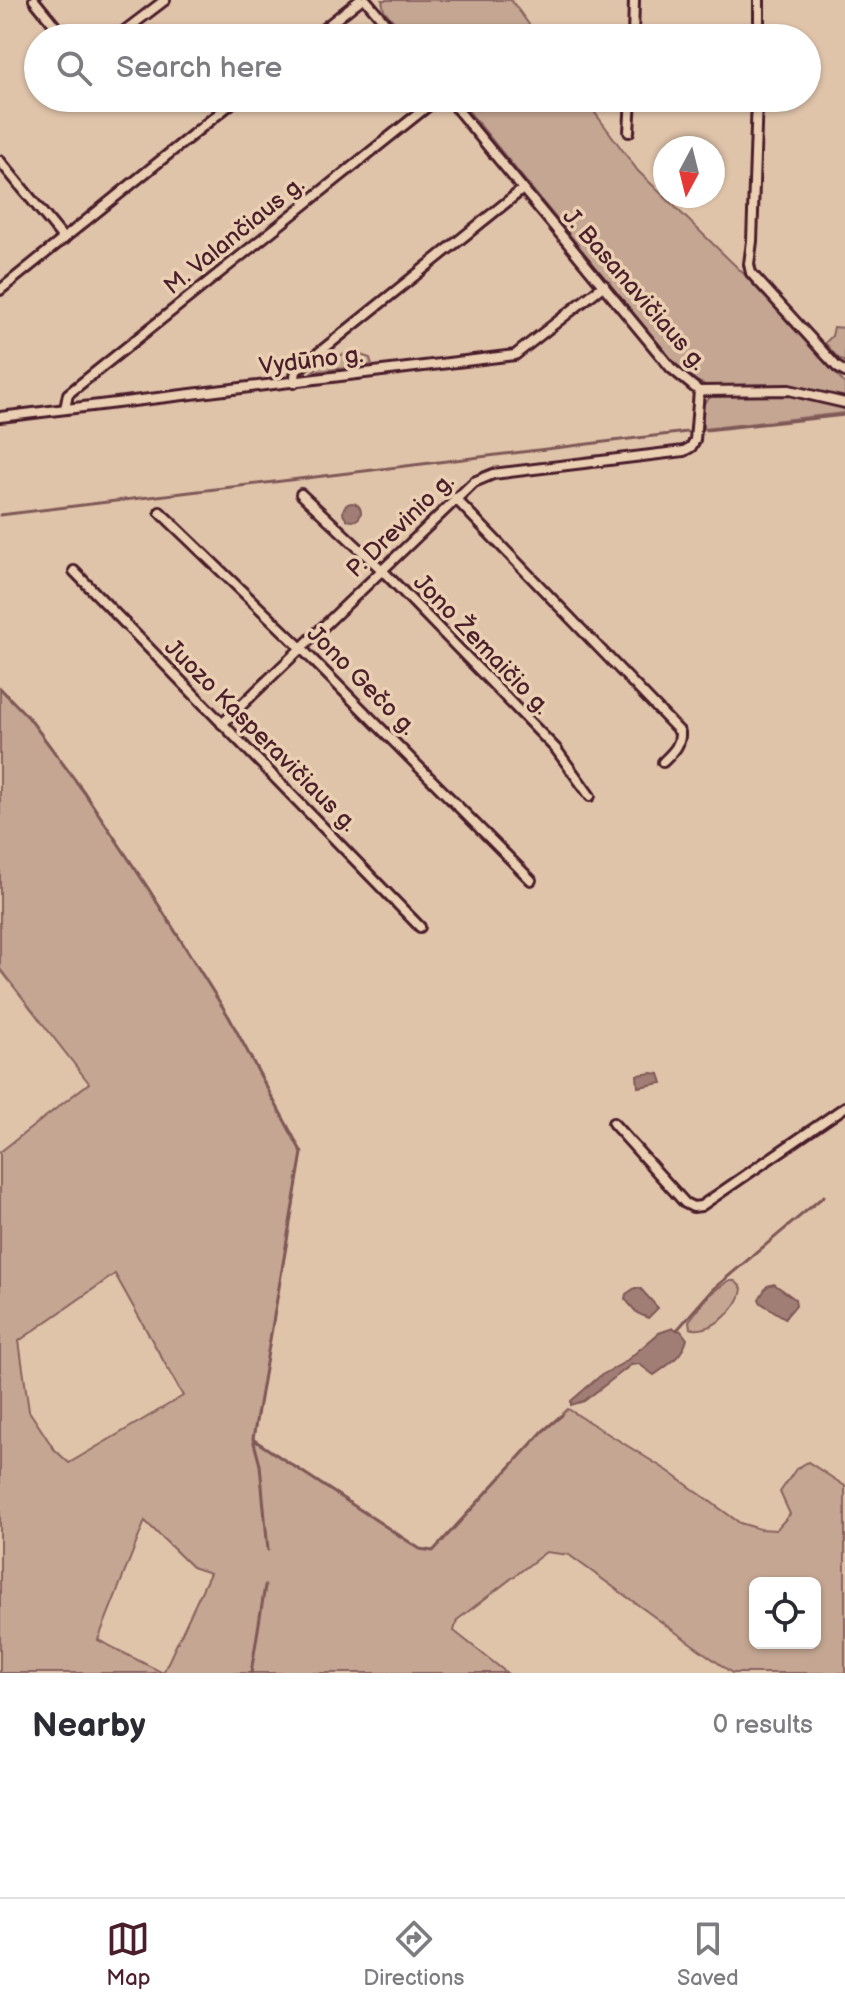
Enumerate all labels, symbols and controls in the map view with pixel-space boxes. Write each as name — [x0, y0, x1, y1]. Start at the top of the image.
search box — [24, 24, 821, 112]
icon: search — [52, 46, 96, 90]
text: Search here — [116, 50, 282, 86]
north arrow — [653, 136, 725, 208]
street label: M. Valančiaus g. — [158, 170, 310, 301]
street label: J. Basanavičiaus g. — [556, 202, 713, 376]
street label: Vydūno g. — [257, 340, 365, 381]
street label: P. Drevinio g. — [341, 467, 460, 584]
street label: Jono Žemaičio g. — [407, 567, 557, 721]
street label: Jono Gečo g. — [301, 620, 422, 741]
street label: Juozo Kasperavičiaus g. — [158, 633, 363, 838]
map controls — [749, 1577, 821, 1649]
button: locate — [749, 1577, 821, 1649]
text: Nearby — [32, 1705, 146, 1746]
text: 0 results — [713, 1710, 813, 1741]
tab: Map — [106, 1917, 151, 1992]
tab: Directions — [363, 1917, 464, 1992]
tab: Saved — [677, 1917, 739, 1992]

